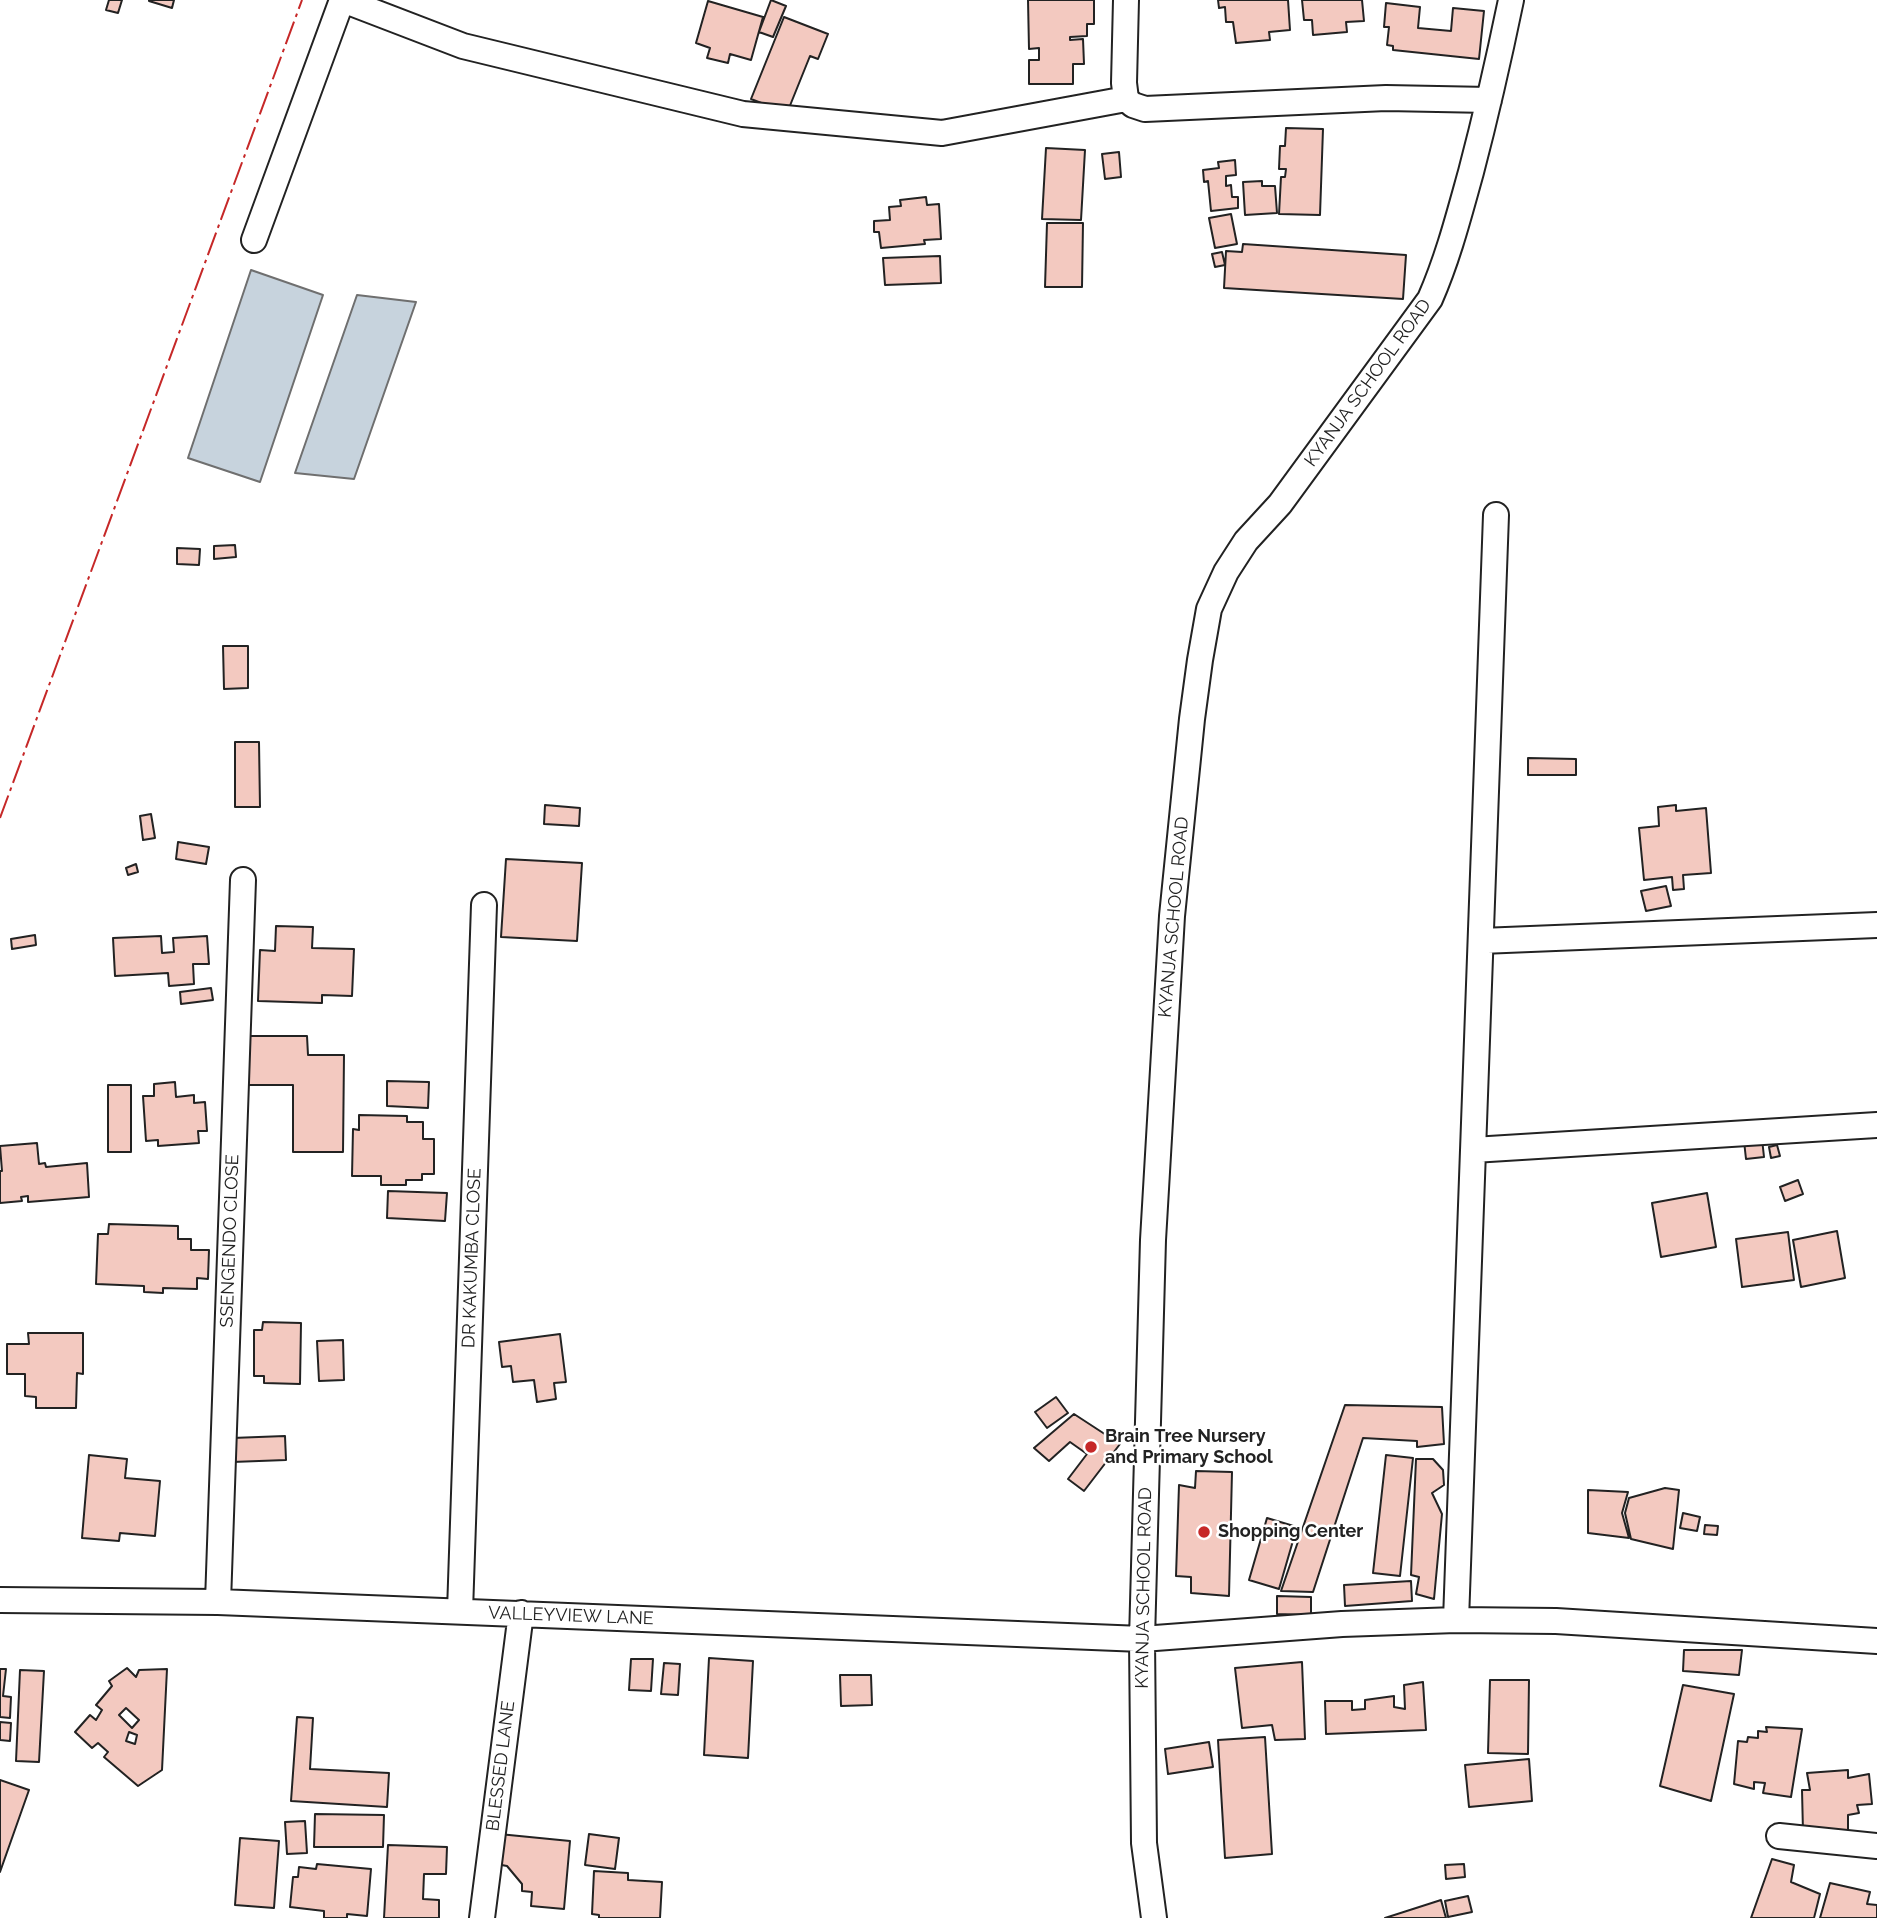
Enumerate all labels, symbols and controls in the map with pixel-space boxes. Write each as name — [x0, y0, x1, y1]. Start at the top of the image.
street label: KYANJA SCHOOL ROAD — [1300, 295, 1436, 471]
street label: KYANJA SCHOOL ROAD — [1154, 816, 1194, 1018]
street label: SSENGENDO CLOSE — [216, 1154, 244, 1328]
street label: DR KAKUMBA CLOSE — [458, 1168, 486, 1348]
place label: Brain Tree Nursery and Primary School — [1105, 1426, 1273, 1468]
marker: Brain Tree Nursery and Primary School — [1083, 1439, 1099, 1455]
street label: KYANJA SCHOOL ROAD — [1131, 1487, 1157, 1689]
place label: Shopping Center — [1218, 1521, 1363, 1543]
marker: Shopping Center — [1196, 1524, 1212, 1540]
street label: VALLEYVIEW LANE — [488, 1602, 654, 1630]
street label: BLESSED LANE — [482, 1700, 520, 1832]

